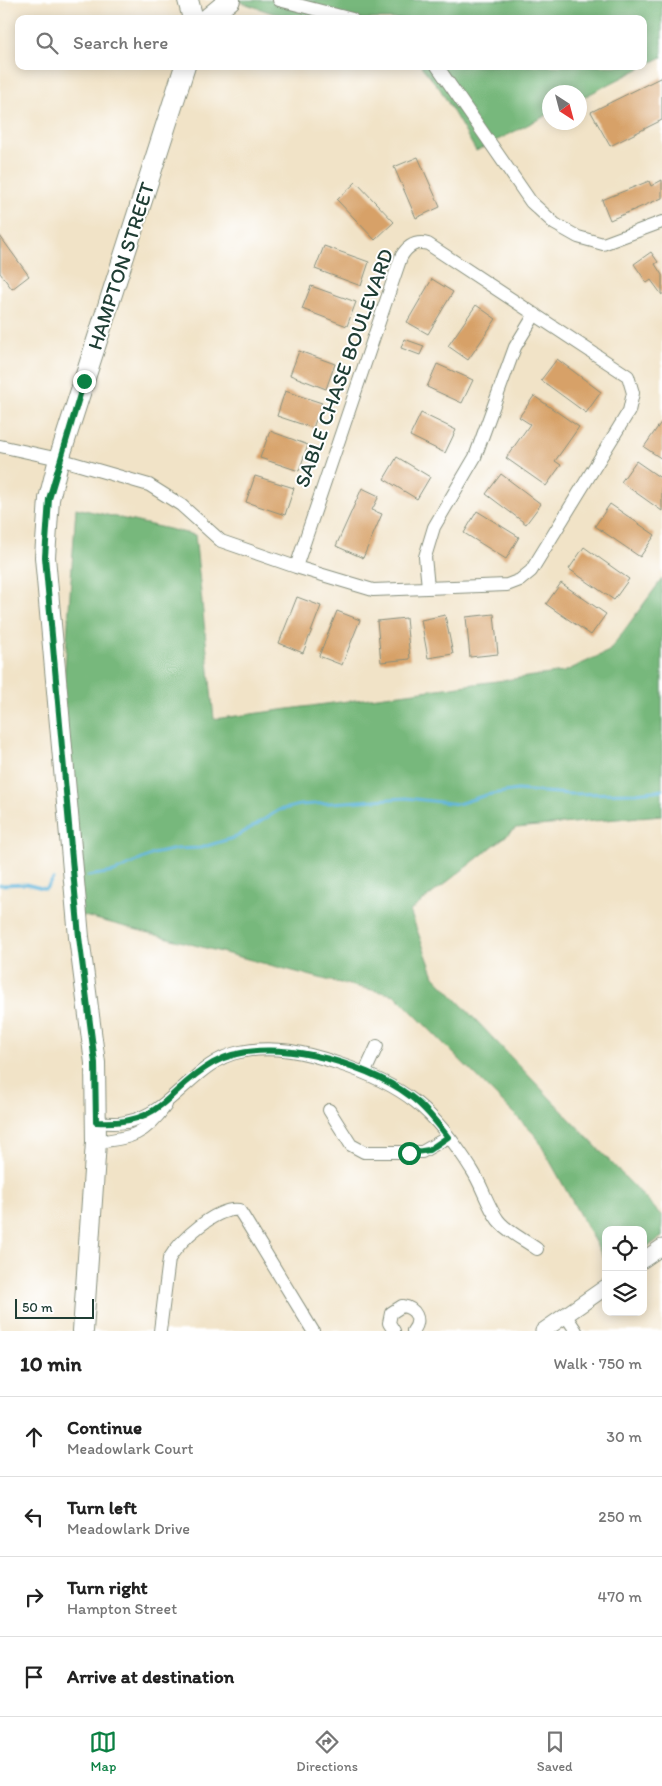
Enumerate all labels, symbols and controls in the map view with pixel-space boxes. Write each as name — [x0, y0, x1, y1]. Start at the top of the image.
search box — [15, 15, 647, 70]
icon: search — [33, 29, 61, 57]
text: Search here — [73, 31, 168, 54]
north arrow — [542, 85, 587, 130]
street label: HAMPTON STREET — [82, 179, 159, 353]
street label: SABLE CHASE BOULEVARD — [289, 245, 398, 490]
route end — [73, 370, 96, 393]
route start — [398, 1142, 421, 1165]
map controls — [602, 1226, 647, 1316]
button: locate — [602, 1226, 647, 1271]
button: layers — [602, 1271, 647, 1316]
scale bar — [15, 1296, 94, 1319]
text: 50 m — [22, 1299, 53, 1316]
text: 10 min — [20, 1351, 82, 1376]
text: Walk · 750 m — [554, 1354, 642, 1373]
text: Continue — [67, 1416, 142, 1439]
icon: ahead — [20, 1423, 48, 1451]
text: 30 m — [606, 1427, 642, 1446]
text: Meadowlark Court — [67, 1439, 194, 1458]
text: Turn left — [67, 1496, 137, 1519]
icon: left — [20, 1503, 48, 1531]
text: 250 m — [598, 1507, 642, 1526]
text: Meadowlark Drive — [67, 1519, 190, 1538]
text: Turn right — [67, 1576, 148, 1599]
icon: right — [20, 1583, 48, 1611]
text: 470 m — [598, 1587, 642, 1606]
text: Hampton Street — [67, 1599, 177, 1618]
icon: arrive — [20, 1663, 48, 1691]
text: Arrive at destination — [67, 1665, 234, 1688]
tab: Map — [89, 1728, 117, 1775]
tab: Directions — [296, 1728, 358, 1775]
tab: Saved — [537, 1728, 573, 1775]

